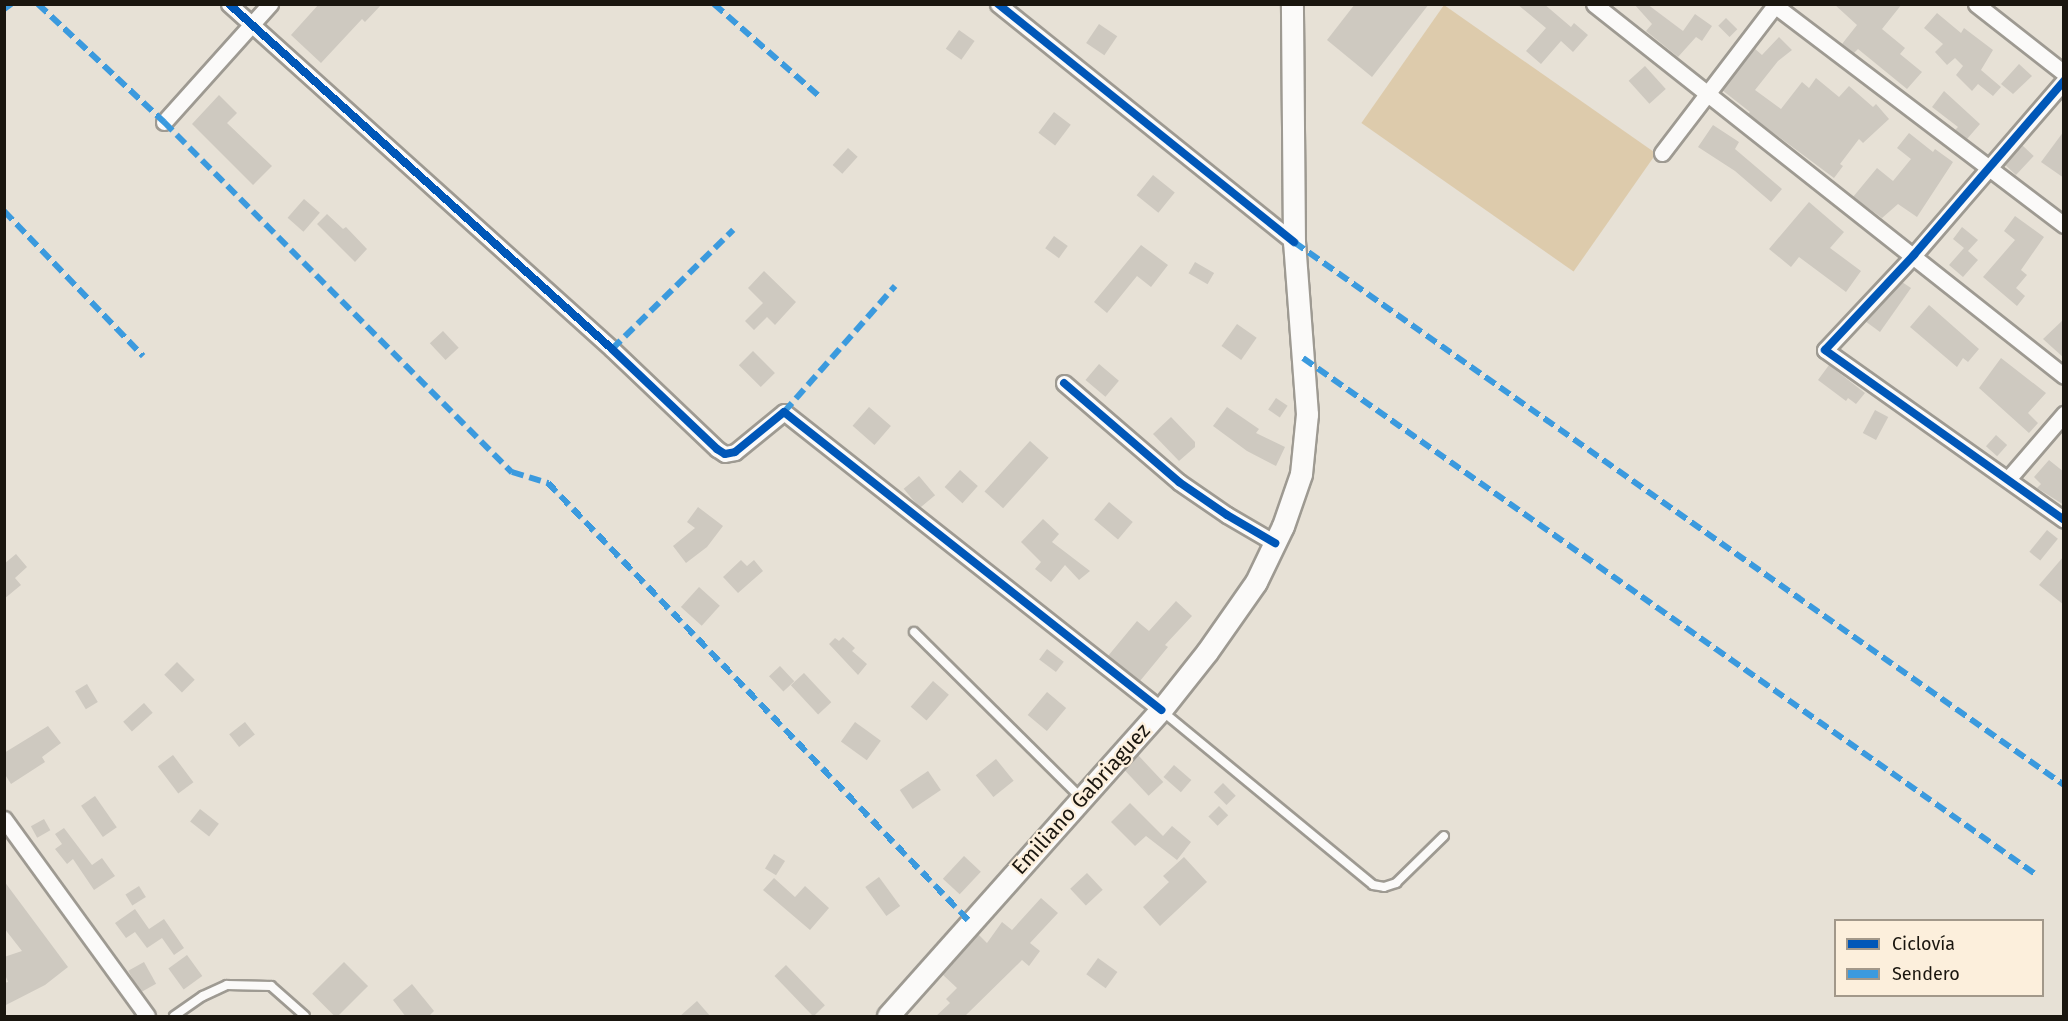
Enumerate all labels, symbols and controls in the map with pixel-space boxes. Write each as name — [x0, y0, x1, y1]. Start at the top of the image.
street label: Emiliano Gabriaguez — [1007, 718, 1155, 880]
legend — [1834, 919, 2044, 997]
text: Ciclovía — [1892, 933, 1955, 955]
text: Sendero — [1892, 963, 1960, 985]

